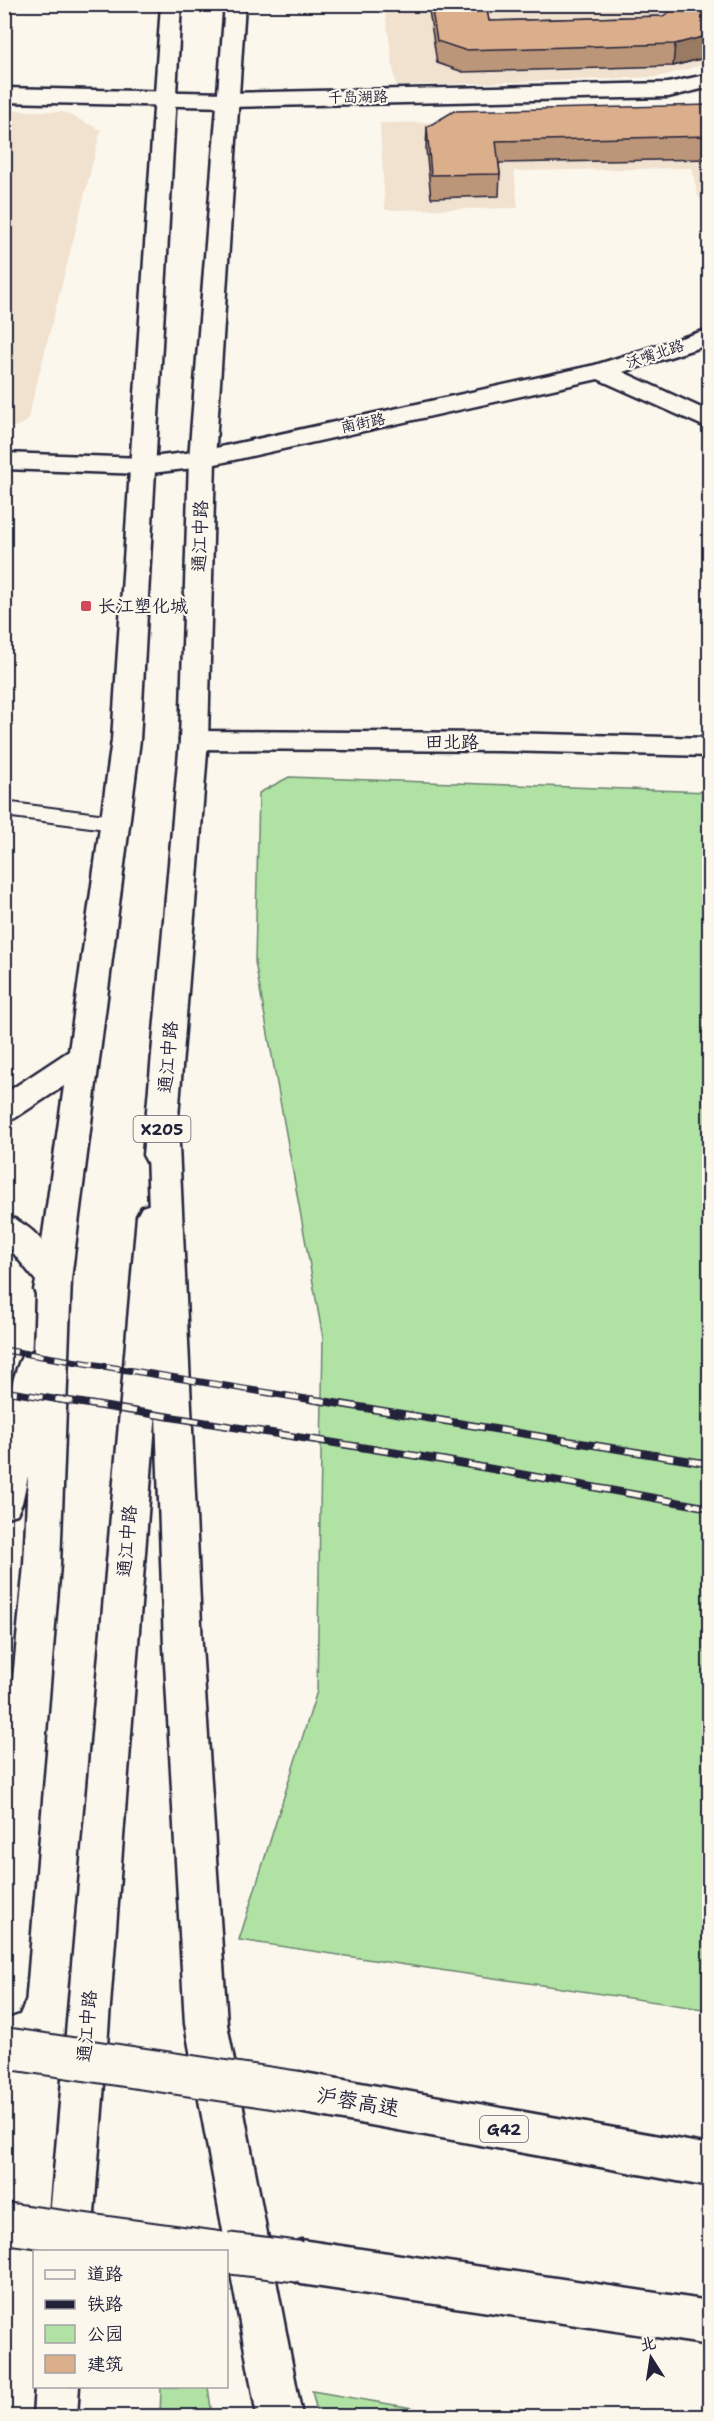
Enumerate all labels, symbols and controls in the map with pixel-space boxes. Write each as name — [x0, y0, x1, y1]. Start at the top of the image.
street label: 千岛湖路 — [328, 86, 388, 108]
street label: 沃嘴北路 — [623, 335, 687, 373]
street label: 南街路 — [339, 409, 387, 437]
street label: 通江中路 — [187, 500, 213, 572]
place label: 长江塑化城 — [98, 594, 188, 618]
marker: 长江塑化城 — [79, 599, 93, 613]
street label: 田北路 — [425, 730, 479, 754]
street label: 通江中路 — [153, 1020, 183, 1094]
road number: X205 — [134, 1116, 190, 1142]
street label: 通江中路 — [112, 1504, 142, 1578]
street label: 通江中路 — [72, 1989, 102, 2063]
street label: 沪蓉高速 — [314, 2081, 402, 2123]
road number: G42 — [480, 2116, 528, 2142]
legend — [33, 2250, 228, 2388]
text: 道路 — [87, 2262, 123, 2286]
text: 铁路 — [87, 2292, 123, 2316]
text: 公园 — [87, 2322, 123, 2346]
north arrow — [621, 2328, 681, 2388]
text: 北 — [638, 2332, 658, 2356]
text: 建筑 — [87, 2352, 123, 2376]

